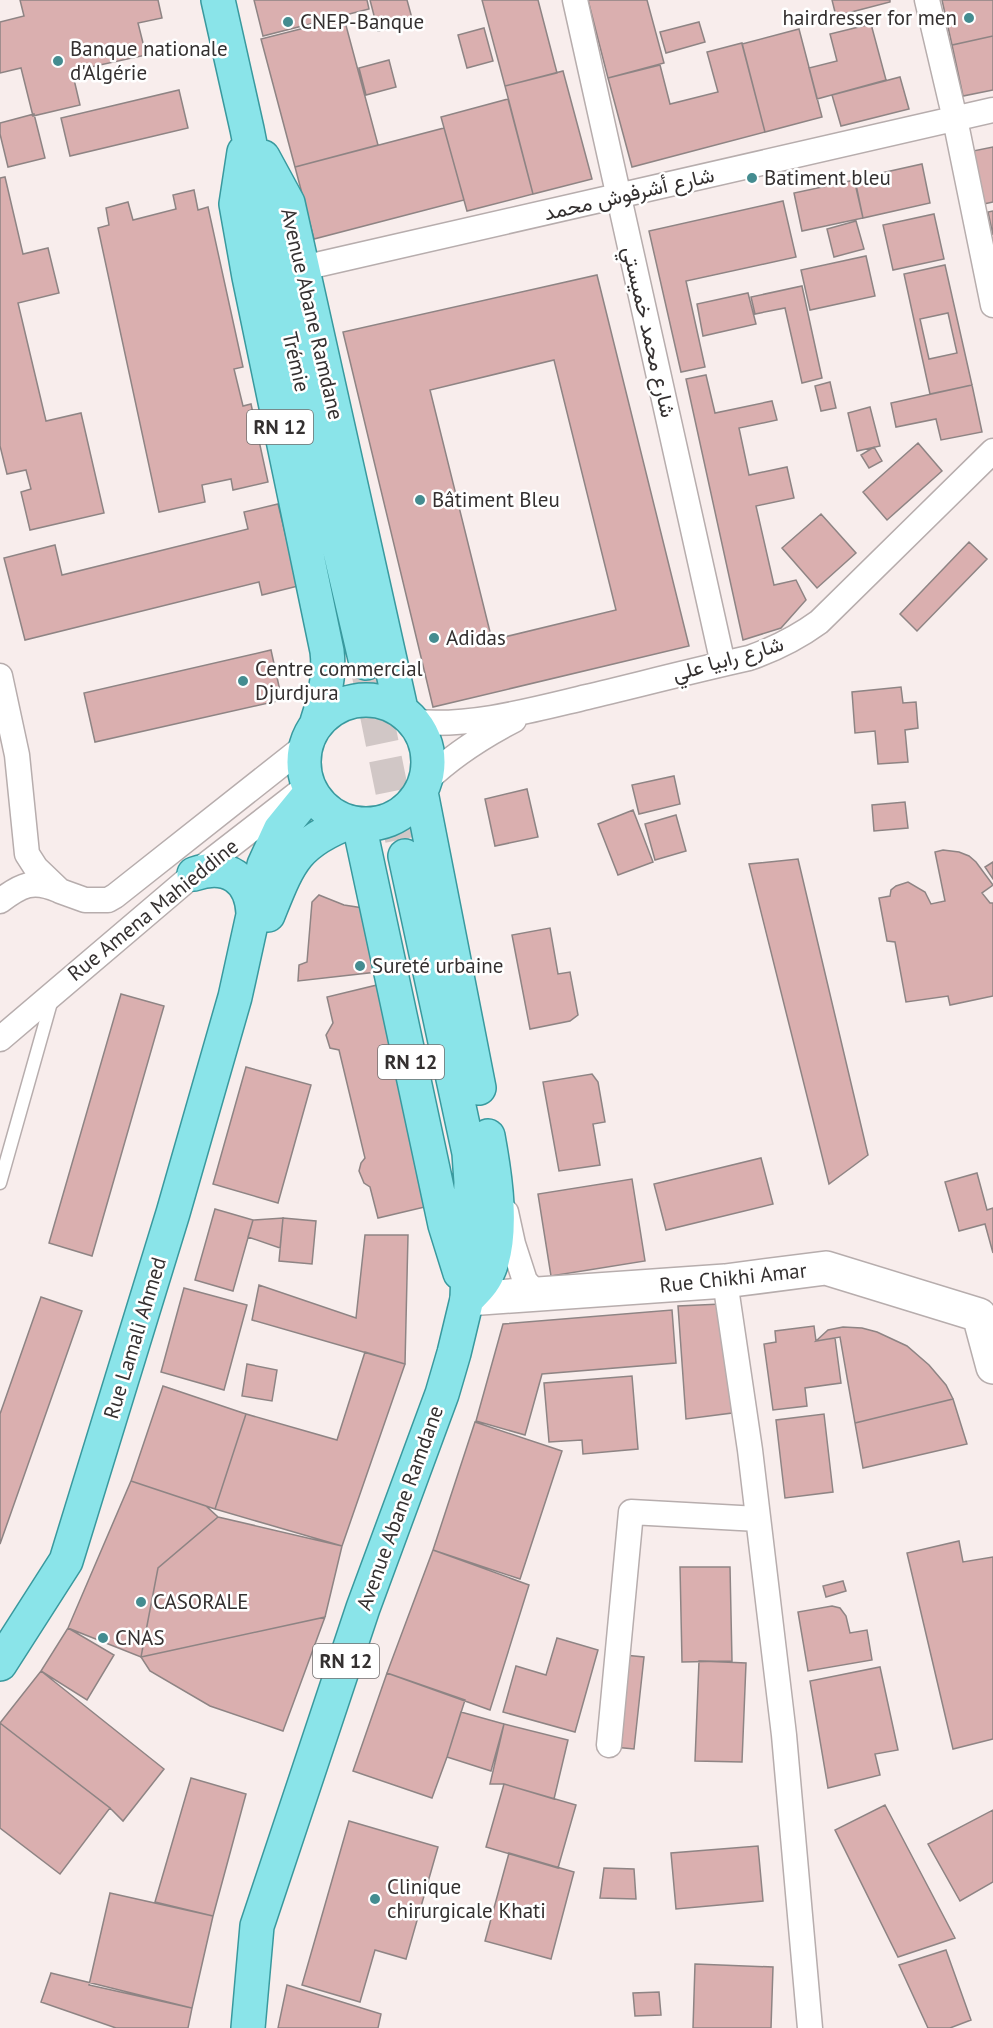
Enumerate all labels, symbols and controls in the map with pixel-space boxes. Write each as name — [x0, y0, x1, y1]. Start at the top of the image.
place label: hairdresser for men — [782, 4, 957, 31]
place label: CNEP-Banque — [300, 8, 424, 35]
marker: hairdresser for men — [962, 11, 976, 25]
marker: CNEP-Banque — [281, 15, 295, 29]
place label: Banque nationale d'Algérie — [70, 35, 228, 86]
marker: Banque nationale d'Algérie — [51, 54, 65, 68]
street label: شارع أشرفوش محمد — [541, 161, 717, 227]
place label: Batiment bleu — [764, 164, 891, 191]
marker: Batiment bleu — [745, 171, 759, 185]
street label: Avenue Abane Ramdane — [275, 206, 350, 422]
street label: شارع محمد خميستي — [613, 244, 682, 421]
street label: Trémie — [277, 329, 316, 394]
road number: RN 12 — [247, 410, 313, 444]
place label: Bâtiment Bleu — [432, 486, 560, 513]
marker: Bâtiment Bleu — [413, 493, 427, 507]
place label: Adidas — [446, 624, 506, 651]
street label: شارع رابيا علي — [669, 630, 788, 691]
marker: Adidas — [427, 631, 441, 645]
place label: Centre commercial Djurdjura — [255, 655, 423, 706]
marker: Centre commercial Djurdjura — [236, 674, 250, 688]
street label: Rue Amena Mahieddine — [62, 832, 244, 987]
place label: Sureté urbaine — [372, 952, 503, 979]
marker: Sureté urbaine — [353, 959, 367, 973]
road number: RN 12 — [378, 1045, 444, 1079]
street label: Rue Lamali Ahmed — [97, 1254, 172, 1422]
street label: Rue Chikhi Amar — [658, 1256, 808, 1299]
street label: Avenue Abane Ramdane — [350, 1402, 449, 1614]
place label: CASORALE — [153, 1588, 249, 1615]
marker: CASORALE — [134, 1595, 148, 1609]
place label: CNAS — [115, 1624, 165, 1651]
marker: CNAS — [96, 1631, 110, 1645]
road number: RN 12 — [313, 1644, 379, 1678]
place label: Clinique chirurgicale Khati — [387, 1873, 546, 1924]
marker: Clinique chirurgicale Khati — [368, 1892, 382, 1906]

